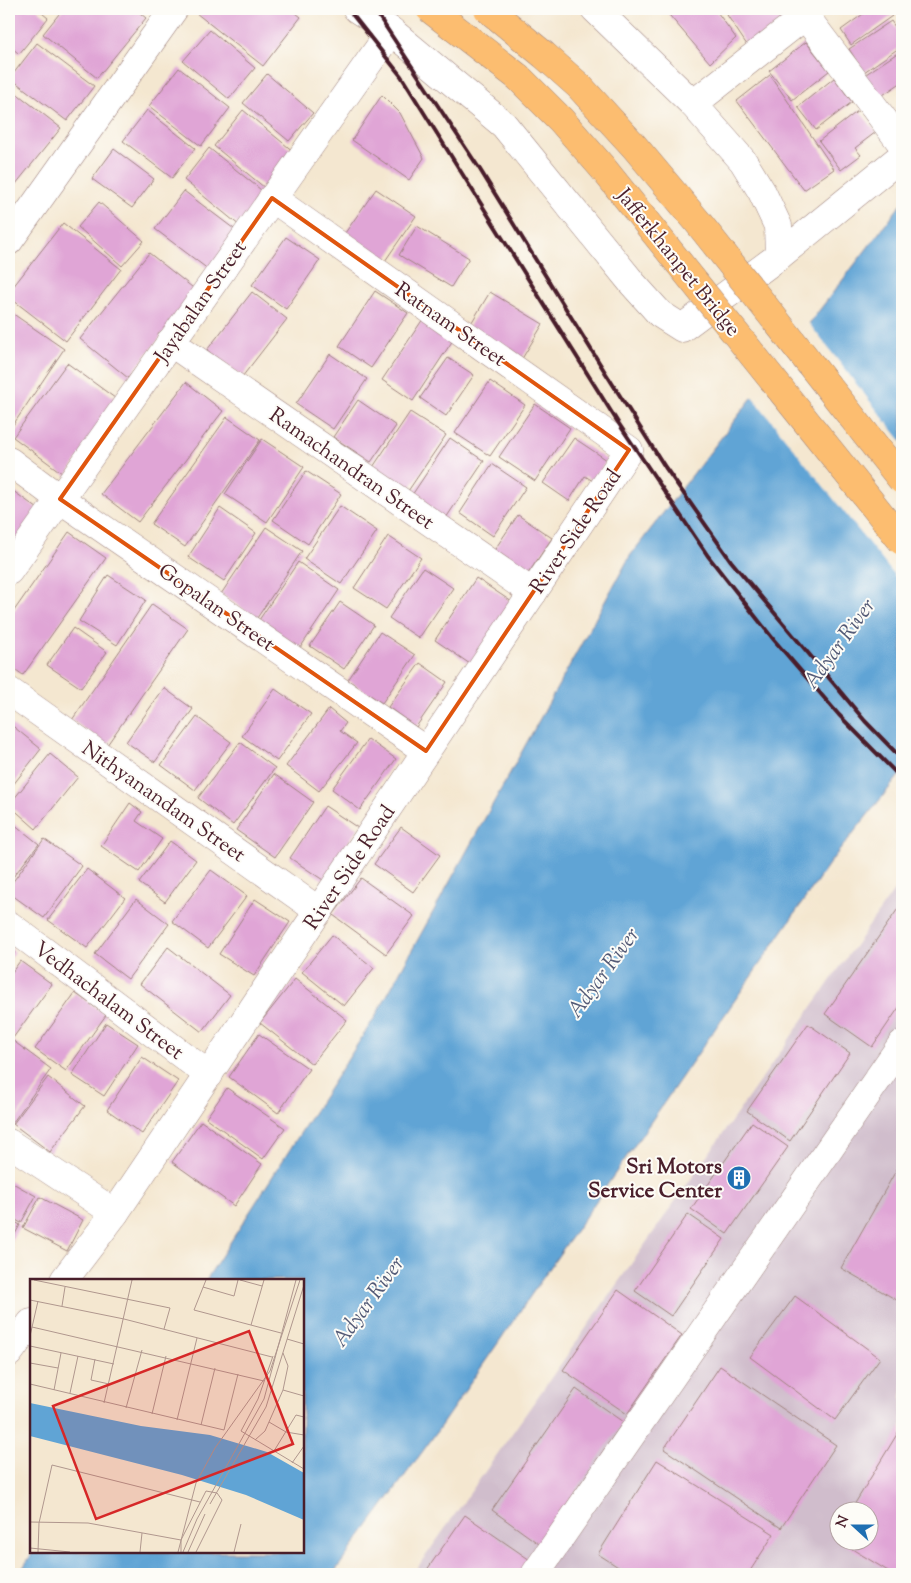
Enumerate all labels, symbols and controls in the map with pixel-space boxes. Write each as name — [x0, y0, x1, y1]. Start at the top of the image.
street label: Jafferkhanpet Bridge — [608, 182, 747, 344]
street label: Jayabalan Street — [148, 235, 255, 370]
street label: Ratnam Street — [388, 276, 512, 375]
street label: Ramachandran Street — [262, 401, 440, 538]
street label: River Side Road — [524, 464, 630, 601]
street label: Gopalan Street — [151, 557, 280, 660]
water label: Adyar River — [797, 593, 884, 697]
street label: Nithyanandam Street — [75, 735, 251, 871]
street label: River Side Road — [298, 800, 404, 937]
water label: Adyar River — [561, 922, 648, 1026]
street label: Vedhachalam Street — [26, 935, 189, 1068]
place label: Sri Motors Service Center — [588, 1153, 722, 1207]
building icon: Sri Motors Service Center — [726, 1165, 752, 1191]
water label: Adyar River — [326, 1251, 413, 1355]
inset map — [30, 1279, 304, 1553]
north arrow — [828, 1500, 878, 1550]
text: N — [832, 1513, 855, 1531]

